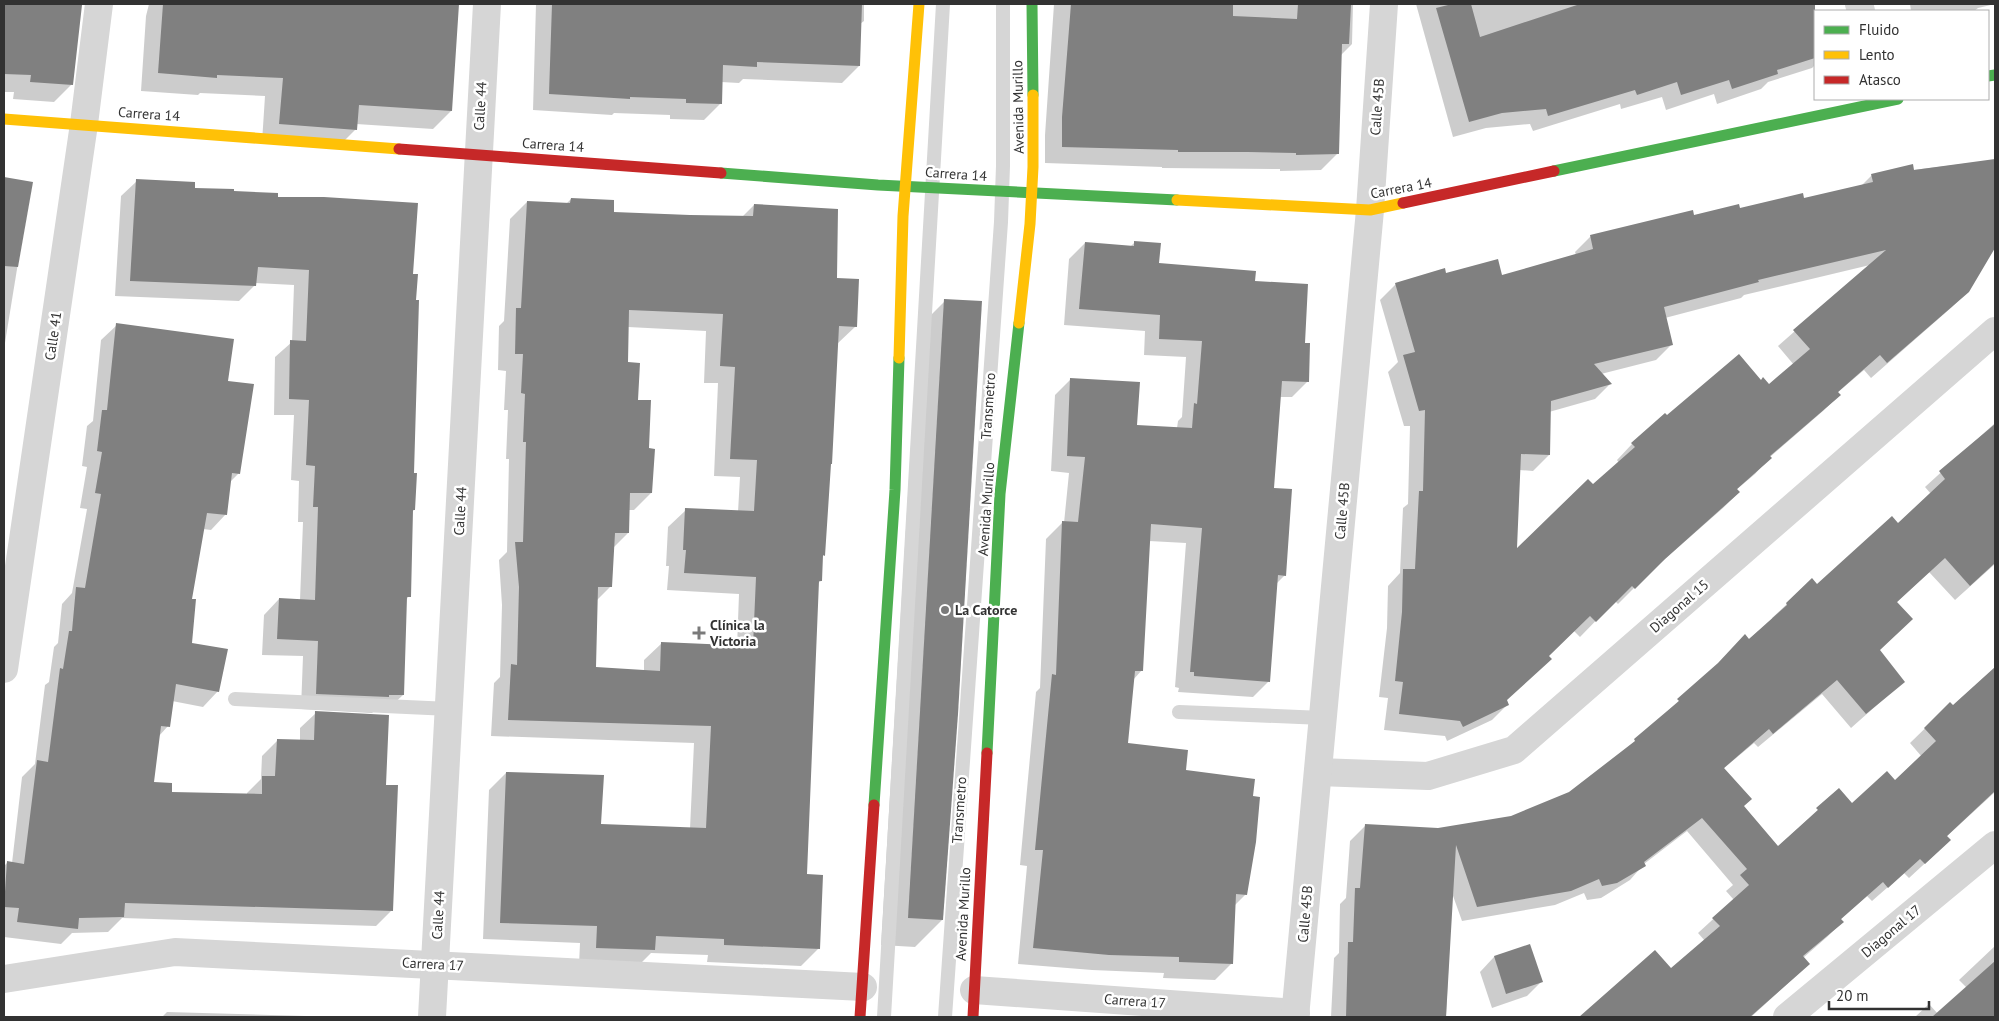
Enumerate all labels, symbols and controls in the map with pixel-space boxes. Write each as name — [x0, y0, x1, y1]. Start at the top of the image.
legend — [1814, 10, 1989, 100]
text: Fluido — [1859, 20, 1899, 39]
text: Lento — [1859, 45, 1895, 64]
street label: Avenida Murillo — [1008, 60, 1028, 154]
text: Atasco — [1859, 70, 1901, 89]
street label: Calle 45B — [1366, 78, 1388, 136]
street label: Calle 44 — [470, 81, 490, 131]
street label: Carrera 14 — [117, 103, 181, 125]
street label: Carrera 14 — [521, 134, 585, 156]
street label: Carrera 14 — [924, 163, 988, 185]
street label: Carrera 14 — [1369, 173, 1434, 203]
street label: Calle 41 — [41, 310, 65, 362]
street label: Transmetro — [977, 372, 999, 440]
street label: Avenida Murillo — [974, 462, 998, 556]
street label: Calle 45B — [1331, 482, 1353, 540]
street label: Calle 44 — [450, 486, 470, 536]
street label: Diagonal 15 — [1646, 575, 1712, 637]
place label: La Catorce — [955, 601, 1017, 619]
marker: La Catorce — [939, 604, 951, 616]
place label: Clínica la Victoria — [709, 616, 765, 650]
marker: Clínica la Victoria — [692, 626, 706, 640]
street label: Transmetro — [948, 776, 970, 844]
street label: Avenida Murillo — [952, 867, 974, 961]
street label: Calle 45B — [1294, 885, 1316, 943]
street label: Calle 44 — [428, 890, 448, 940]
street label: Diagonal 17 — [1857, 901, 1925, 961]
street label: Carrera 17 — [402, 953, 464, 975]
scale bar — [1829, 978, 1929, 1010]
text: 20 m — [1836, 986, 1869, 1005]
street label: Carrera 17 — [1103, 990, 1167, 1012]

